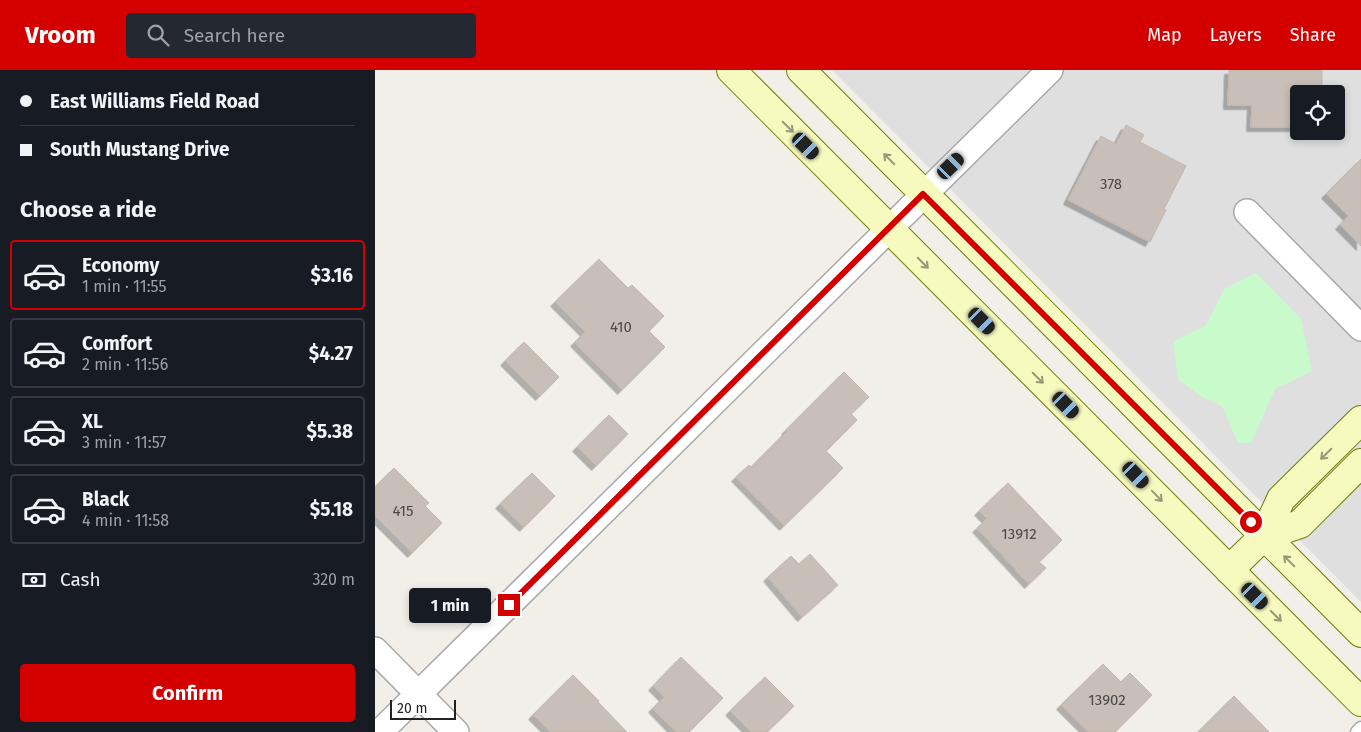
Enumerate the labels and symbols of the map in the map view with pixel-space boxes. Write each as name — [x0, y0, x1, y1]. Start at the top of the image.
one-way arrow — [781, 121, 794, 133]
car — [790, 130, 821, 162]
car — [934, 150, 967, 182]
one-way arrow — [883, 153, 895, 165]
house number: 378 — [1100, 175, 1122, 193]
one-way arrow — [917, 257, 929, 269]
car — [966, 305, 997, 337]
house number: 410 — [610, 318, 632, 336]
one-way arrow — [1032, 372, 1045, 384]
car — [1050, 389, 1081, 421]
one-way arrow — [1320, 448, 1333, 460]
car — [1120, 459, 1151, 491]
one-way arrow — [1150, 490, 1163, 502]
house number: 415 — [392, 502, 414, 520]
route start — [1240, 511, 1262, 533]
house number: 13912 — [1001, 525, 1037, 543]
one-way arrow — [1284, 556, 1296, 568]
car — [1239, 580, 1270, 612]
callout: 1 min — [409, 588, 491, 622]
route end — [498, 594, 520, 616]
one-way arrow — [1269, 610, 1281, 622]
house number: 13902 — [1088, 691, 1126, 709]
scale bar — [390, 697, 456, 720]

